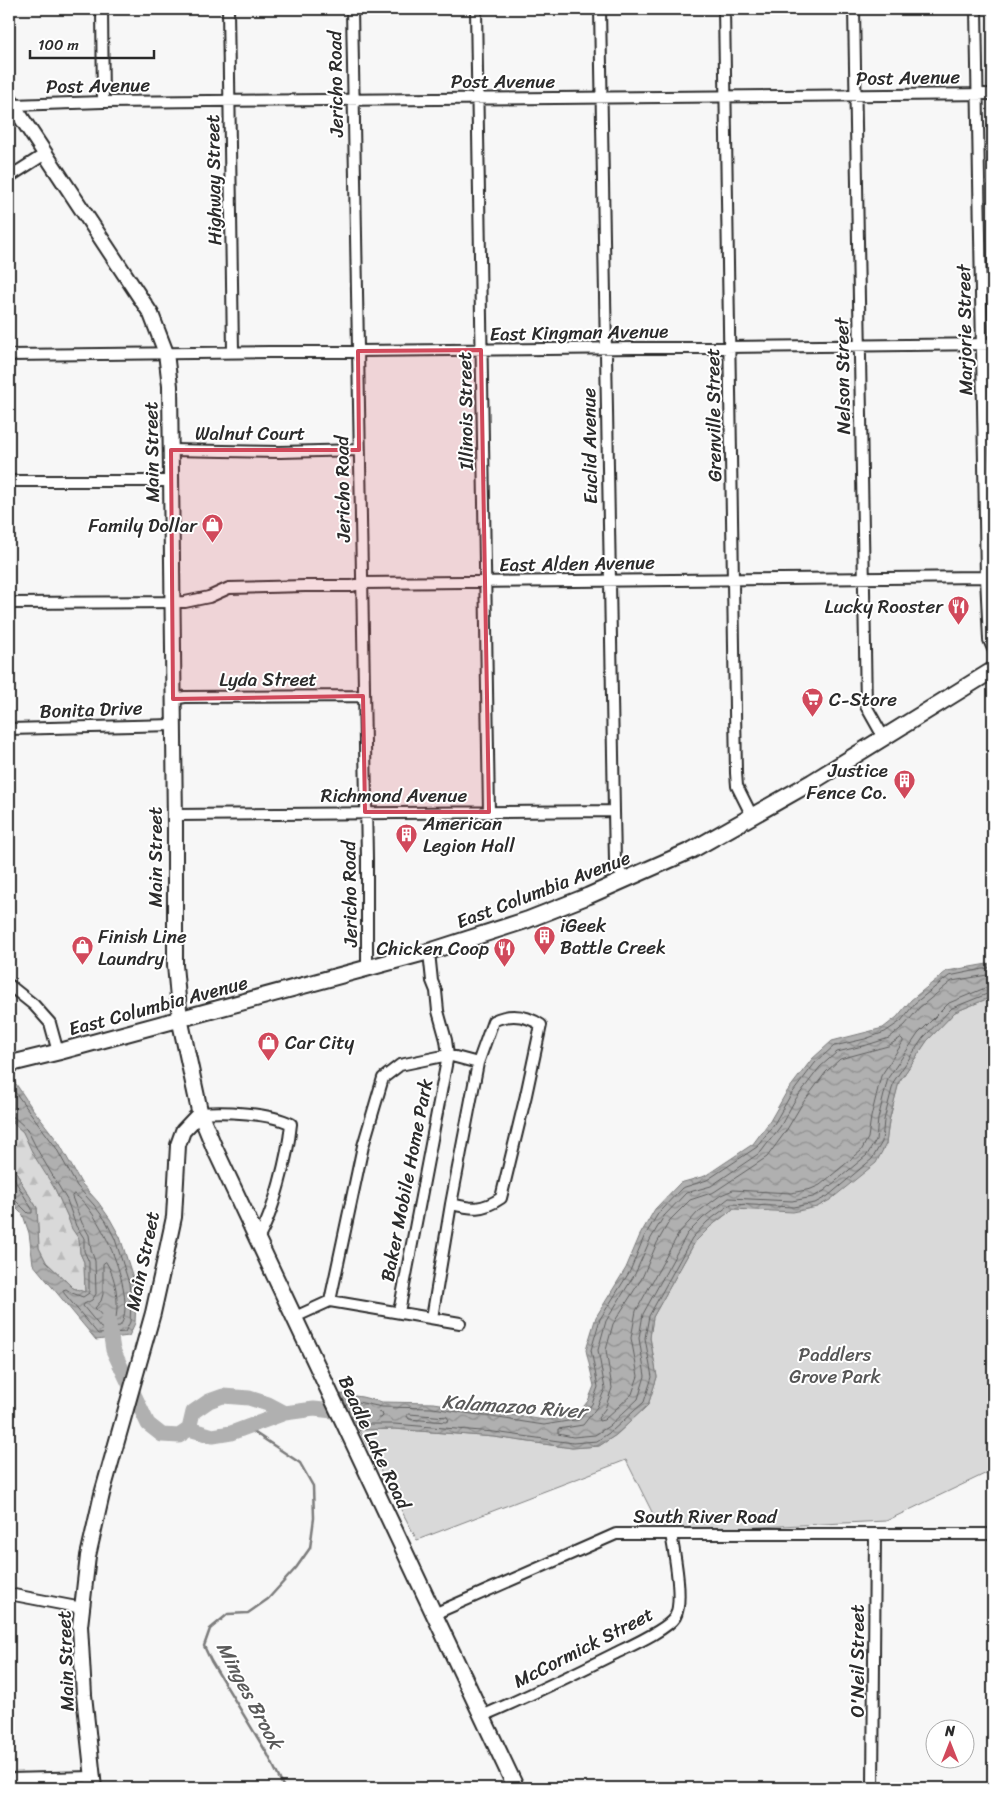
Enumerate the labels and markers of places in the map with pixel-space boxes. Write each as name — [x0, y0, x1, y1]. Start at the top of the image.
place label: Family Dollar — [88, 509, 198, 542]
shop icon: Family Dollar — [201, 513, 225, 544]
place label: Lucky Rooster — [825, 590, 944, 623]
restaurant icon: Lucky Rooster — [947, 594, 971, 625]
place label: C-Store — [829, 683, 897, 716]
supermarket icon: C-Store — [801, 687, 825, 718]
place label: Justice Fence Co. — [806, 754, 888, 809]
building icon: Justice Fence Co. — [892, 769, 916, 800]
place label: American Legion Hall — [422, 807, 515, 862]
building icon: American Legion Hall — [395, 822, 419, 853]
place label: iGeek Battle Creek — [560, 909, 666, 964]
place label: Finish Line Laundry — [98, 920, 187, 975]
building icon: iGeek Battle Creek — [532, 924, 556, 955]
place label: Chicken Coop — [376, 932, 489, 965]
shop icon: Finish Line Laundry — [70, 935, 94, 966]
restaurant icon: Chicken Coop — [493, 936, 517, 967]
place label: Car City — [285, 1026, 355, 1059]
shop icon: Car City — [257, 1030, 281, 1061]

